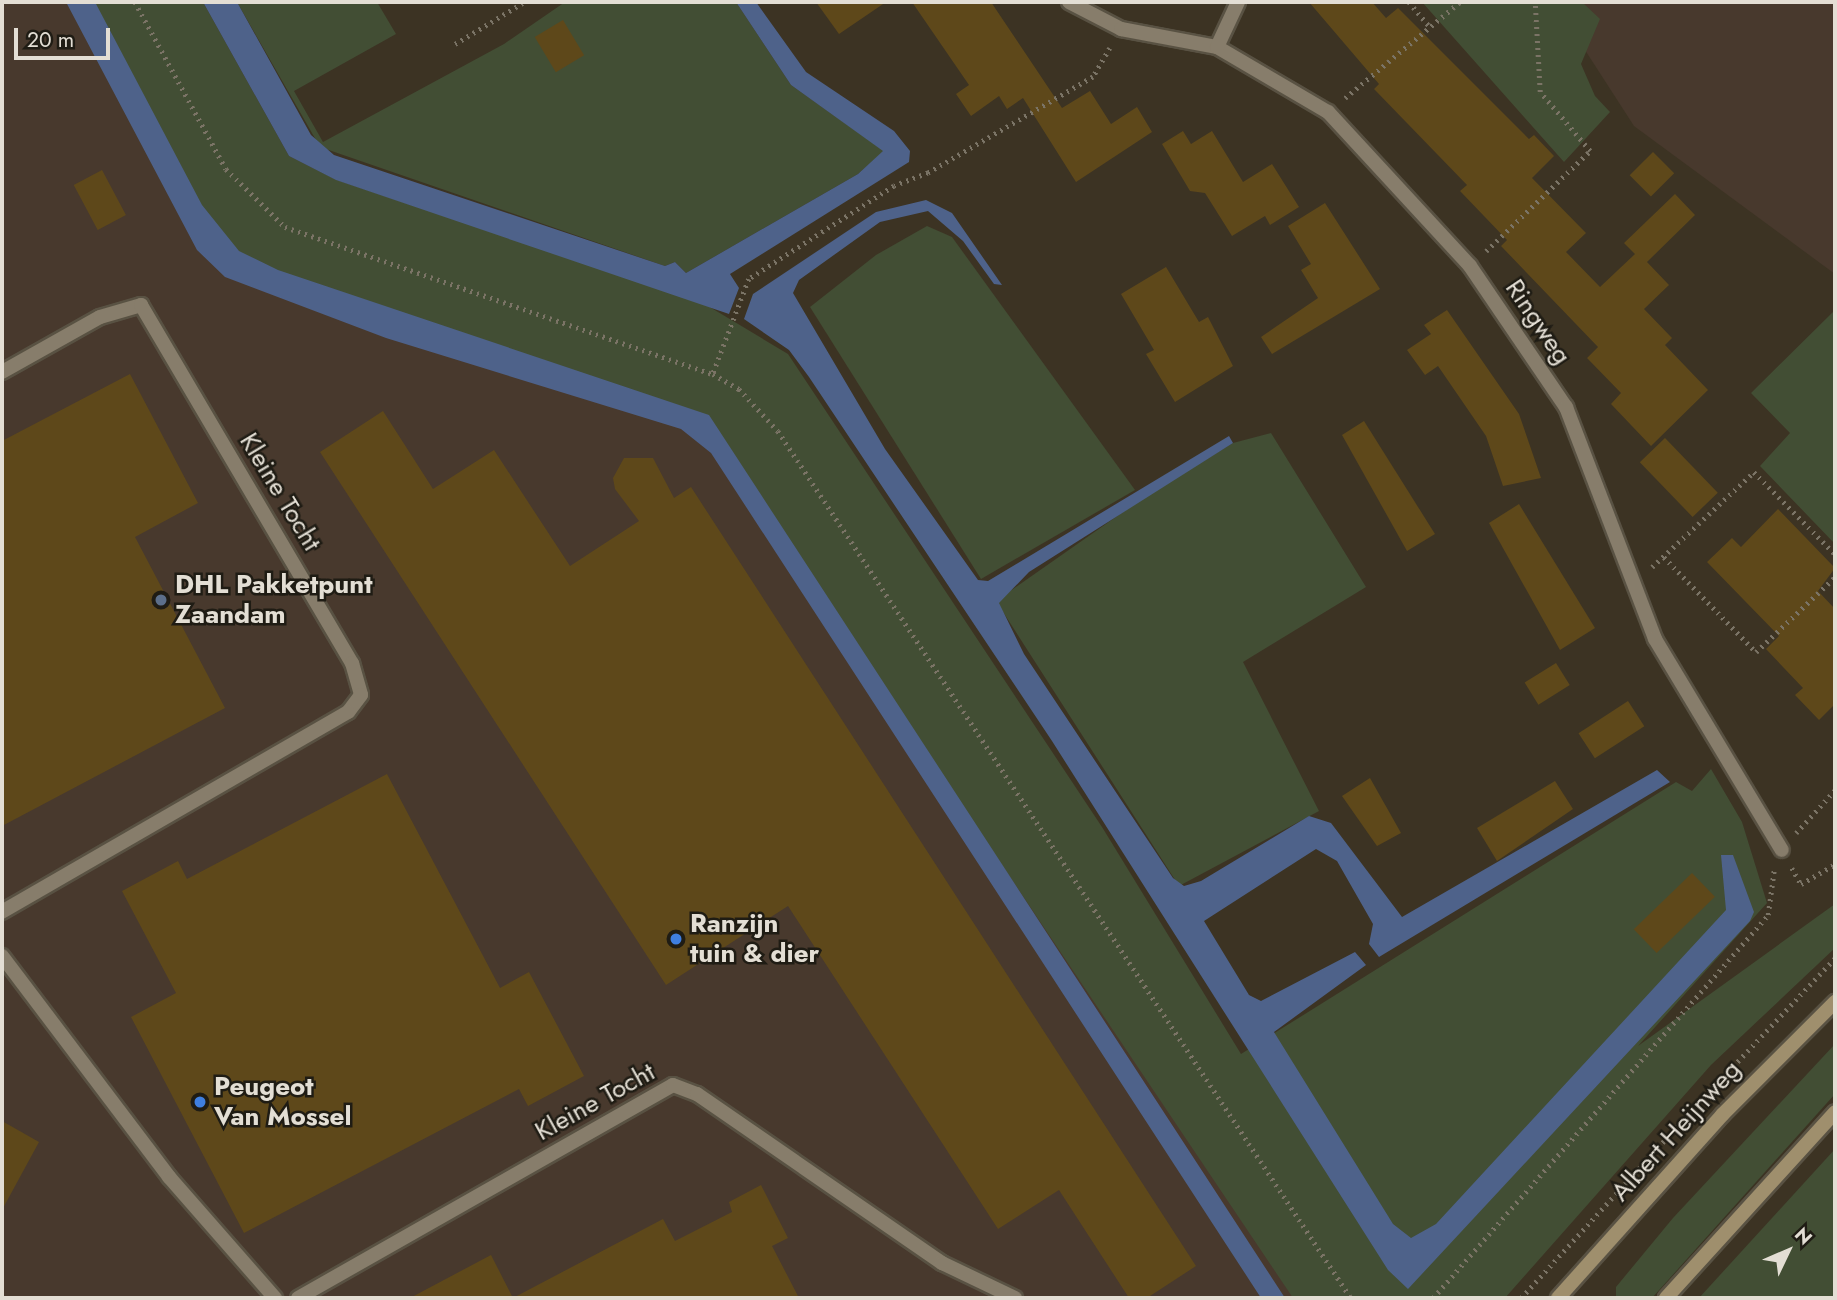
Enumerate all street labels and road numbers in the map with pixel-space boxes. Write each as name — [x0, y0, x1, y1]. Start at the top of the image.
street label: Ringweg — [1498, 274, 1578, 370]
street label: Kleine Tocht — [233, 428, 327, 556]
street label: Albert Heijnweg — [1605, 1054, 1747, 1208]
street label: Kleine Tocht — [530, 1056, 660, 1148]

